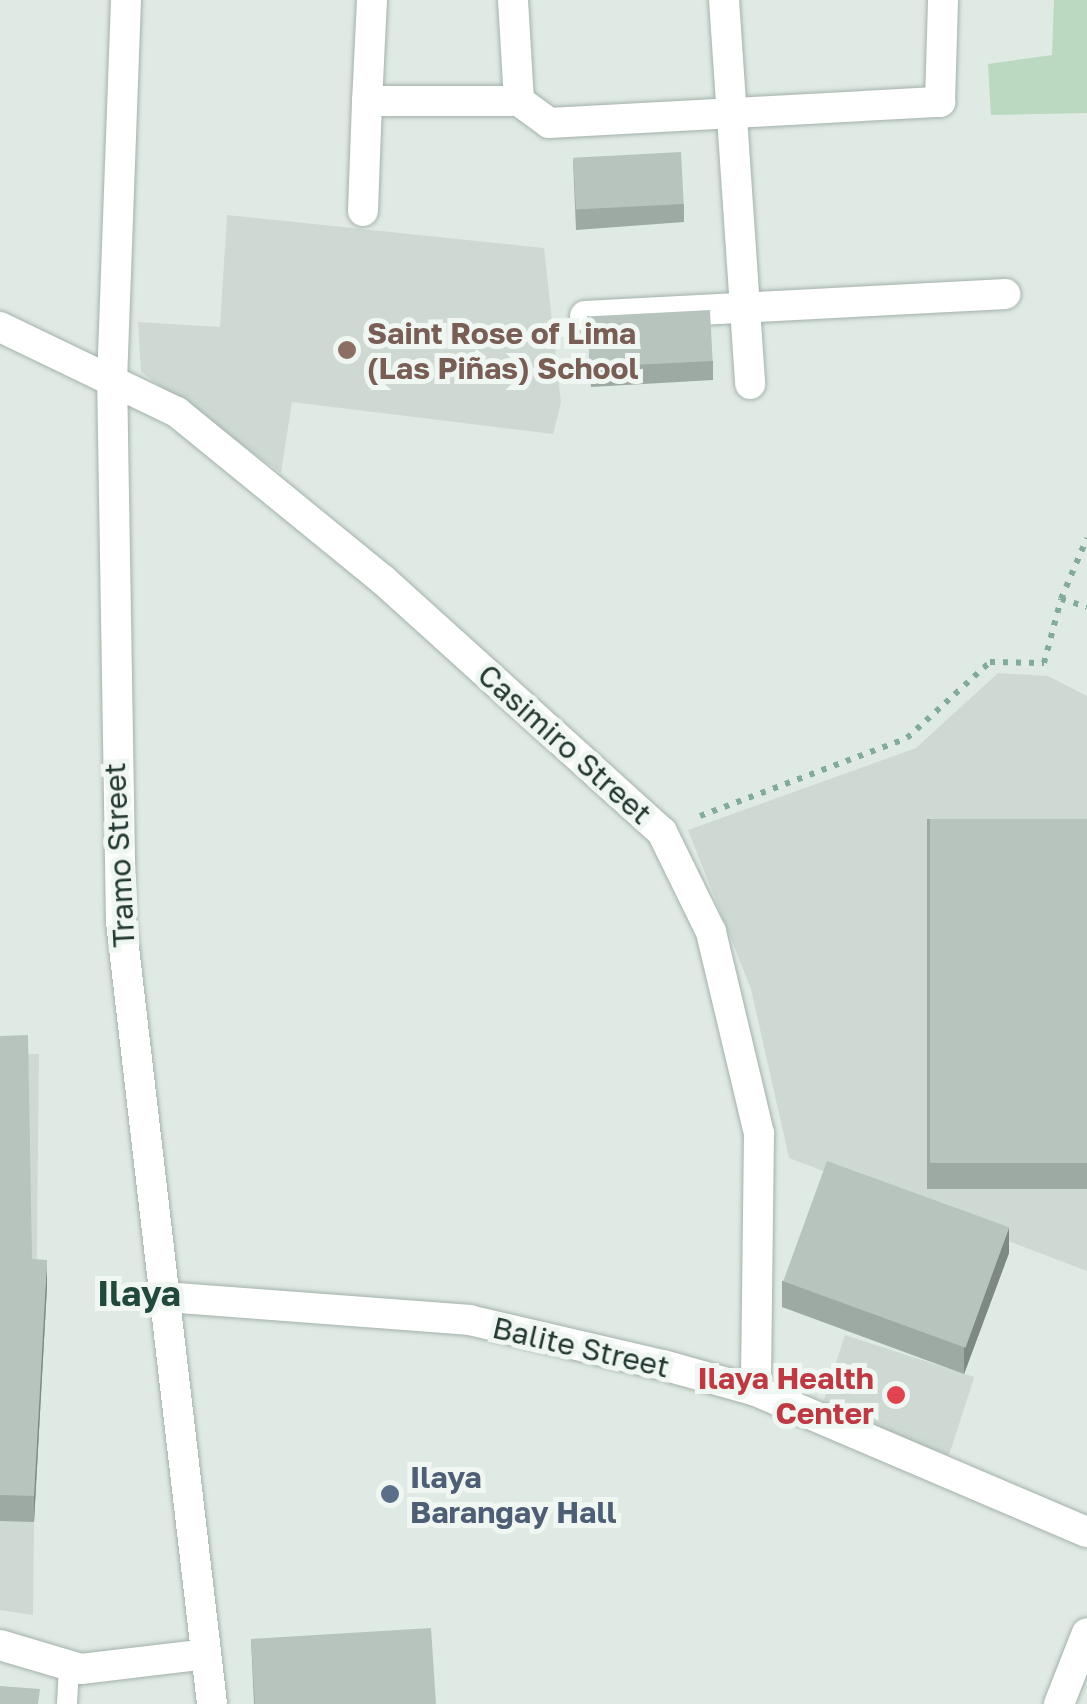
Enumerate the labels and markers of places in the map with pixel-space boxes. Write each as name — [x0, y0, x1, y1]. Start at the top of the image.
place label: Saint Rose of Lima (Las Piñas) School — [367, 315, 639, 386]
marker: Saint Rose of Lima (Las Piñas) School — [336, 339, 358, 361]
place label: Ilaya Health Center — [697, 1360, 874, 1430]
marker: Ilaya Health Center — [883, 1382, 909, 1408]
place label: Ilaya Barangay Hall — [410, 1459, 617, 1530]
marker: Ilaya Barangay Hall — [379, 1483, 401, 1505]

